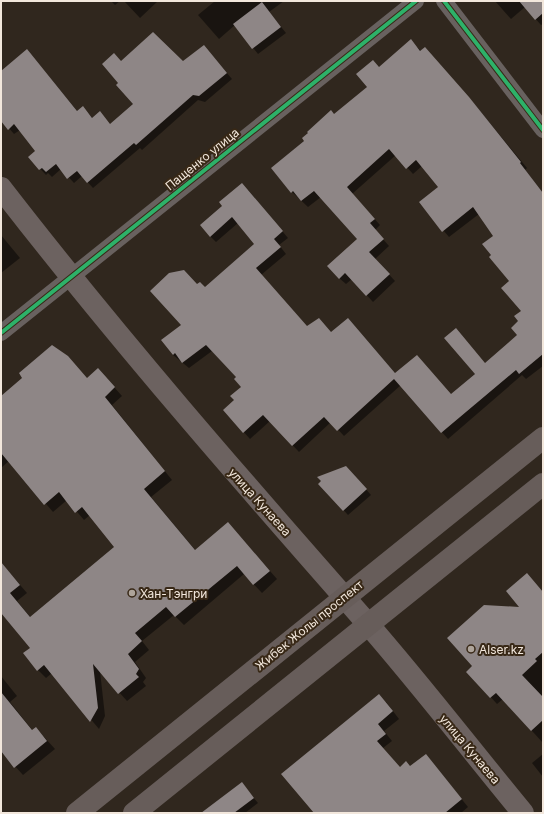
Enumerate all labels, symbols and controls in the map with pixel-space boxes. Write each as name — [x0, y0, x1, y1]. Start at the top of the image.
street label: Пащенко улица — [162, 125, 242, 193]
street label: улица Кунаева — [226, 465, 294, 539]
street label: Жибек Жолы проспект — [252, 577, 366, 673]
place label: Хан-Тэнгри — [140, 586, 207, 601]
marker: Хан-Тэнгри — [127, 588, 137, 598]
place label: Alser.kz — [479, 642, 524, 657]
marker: Alser.kz — [466, 644, 476, 654]
street label: улица Кунаева — [437, 711, 503, 787]

